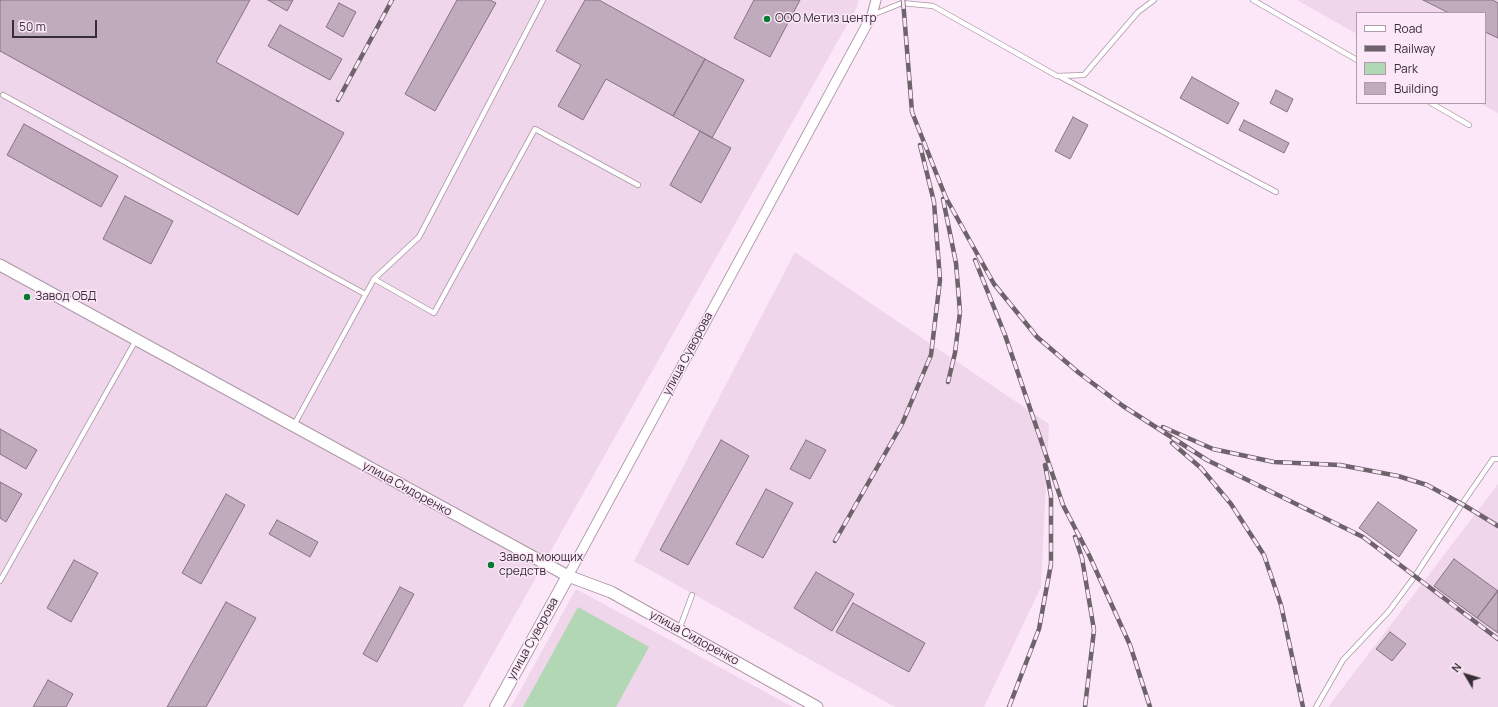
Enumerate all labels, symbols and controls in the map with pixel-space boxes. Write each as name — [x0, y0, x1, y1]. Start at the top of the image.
scale bar — [14, 12, 99, 38]
place label: ООО Метиз центр — [775, 12, 877, 26]
legend — [1356, 12, 1486, 104]
marker: ООО Метиз центр — [762, 14, 772, 24]
text: 50 m — [19, 18, 46, 35]
text: Road — [1394, 20, 1422, 37]
text: Railway — [1394, 40, 1435, 57]
text: Park — [1394, 60, 1418, 77]
text: Building — [1394, 80, 1438, 97]
place label: Завод ОБД — [35, 290, 96, 304]
marker: Завод ОБД — [22, 292, 32, 302]
street label: улица Суворова — [660, 310, 716, 398]
street label: улица Сидоренко — [360, 458, 454, 520]
place label: Завод моющих средств — [499, 551, 583, 579]
marker: Завод моющих средств — [486, 560, 496, 570]
street label: улица Суворова — [504, 595, 562, 683]
street label: улица Сидоренко — [647, 607, 741, 669]
north arrow — [1446, 655, 1486, 695]
text: N — [1448, 660, 1464, 675]

